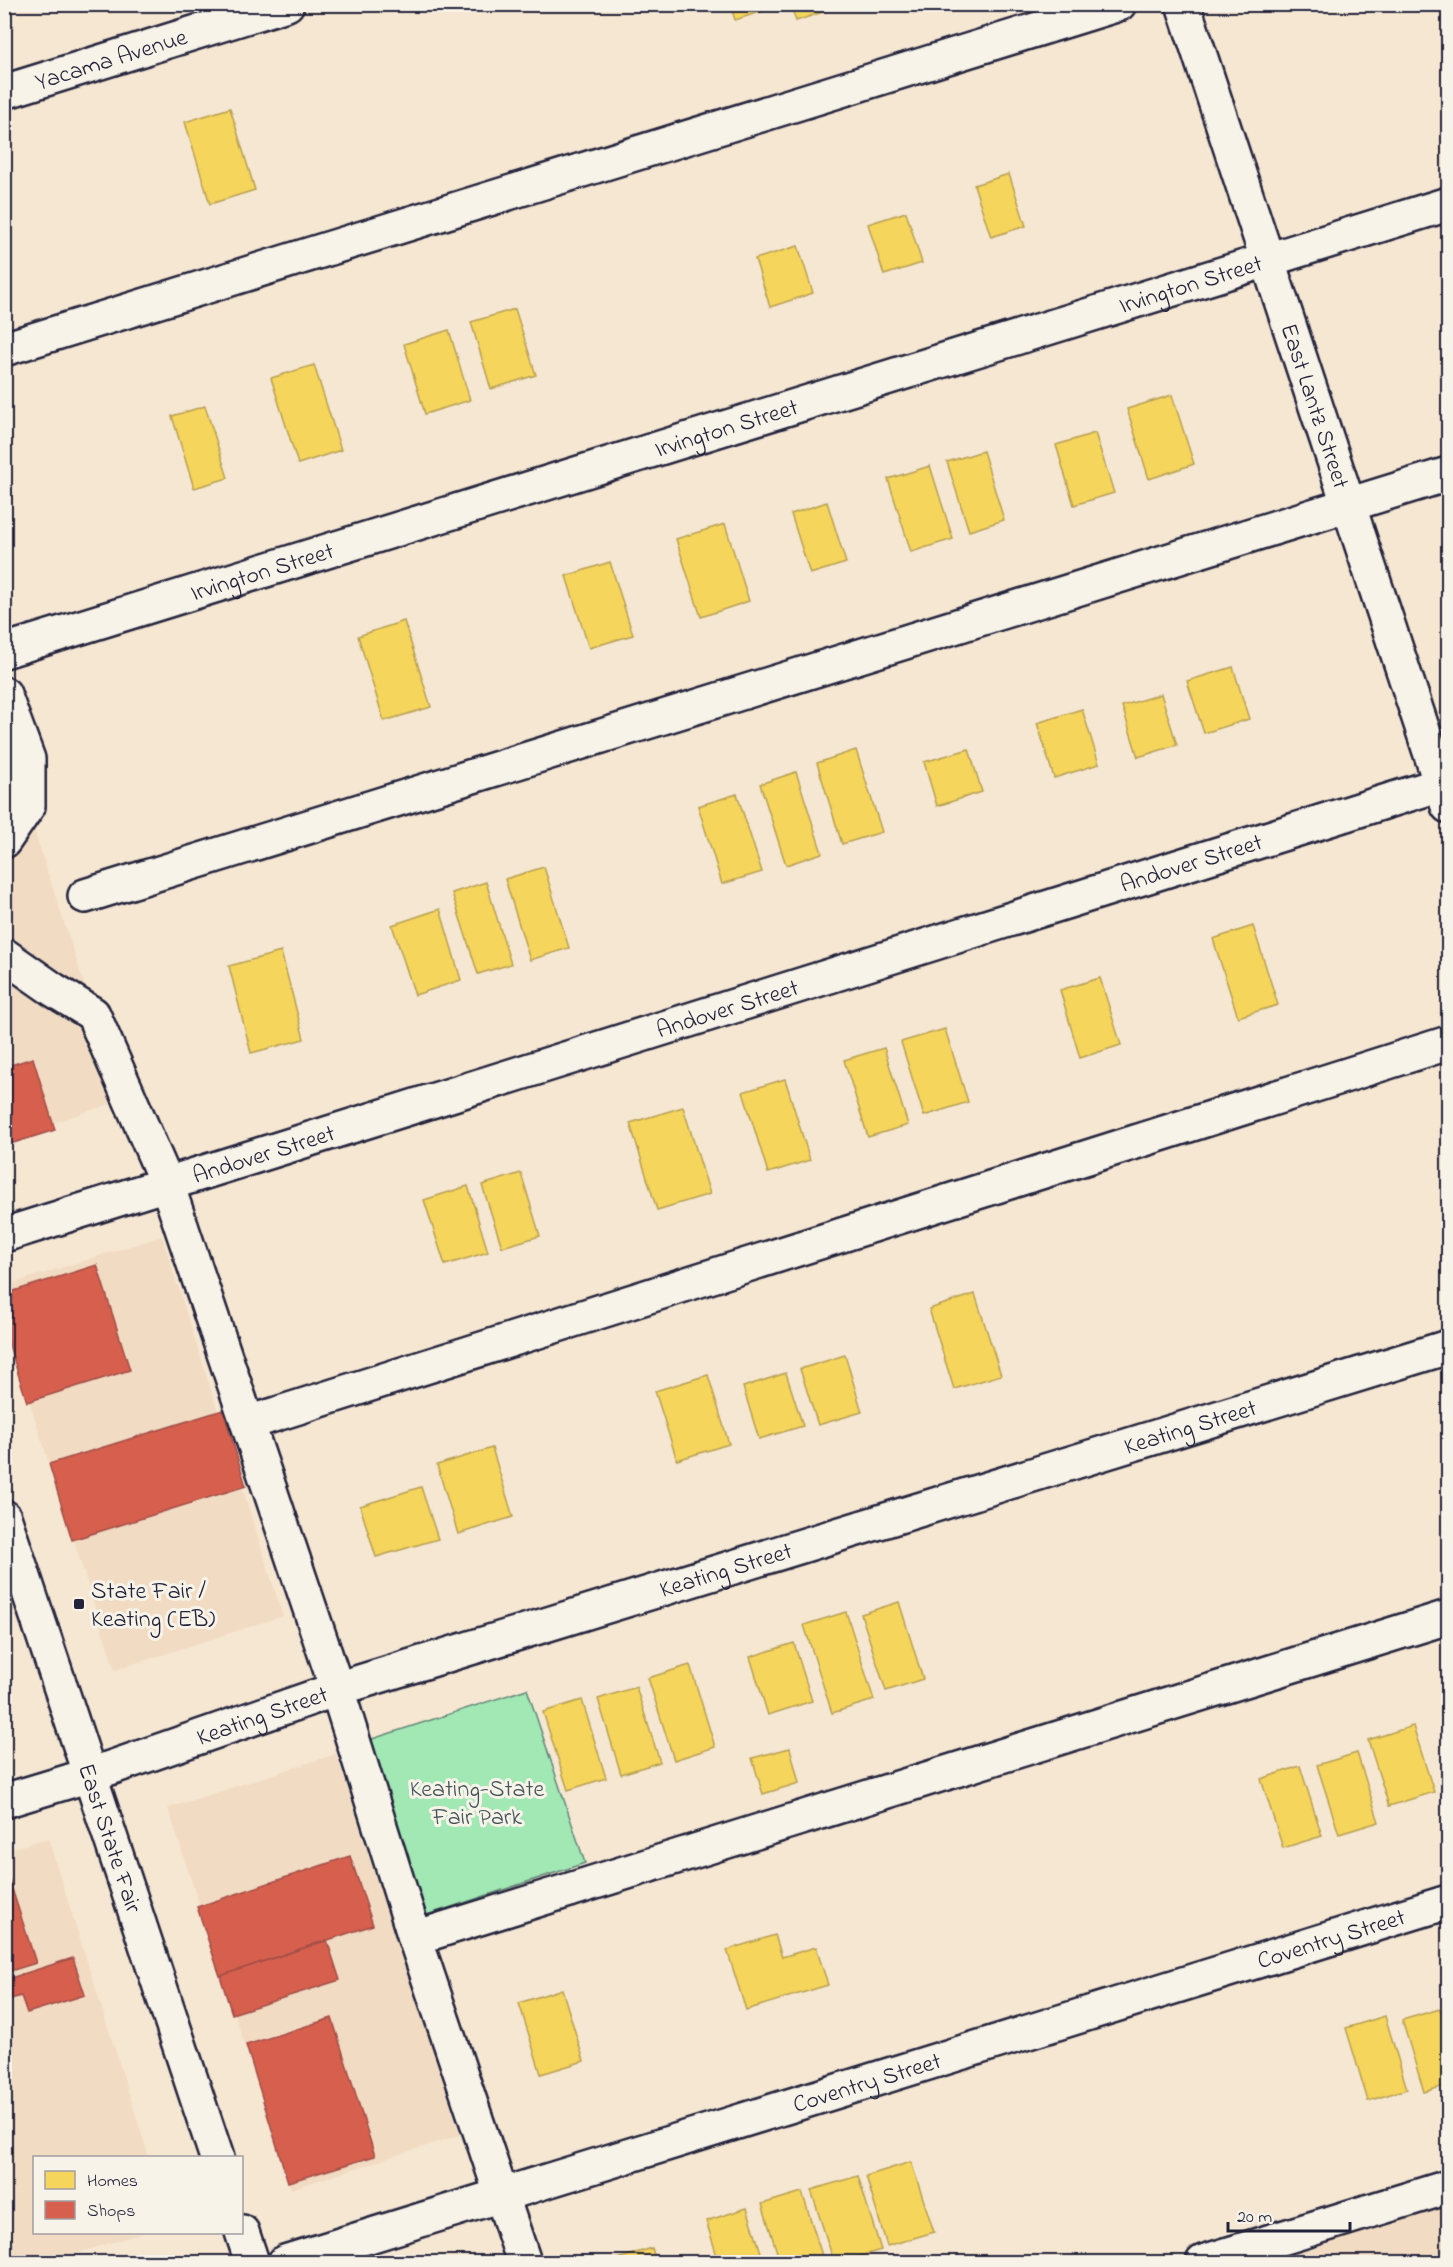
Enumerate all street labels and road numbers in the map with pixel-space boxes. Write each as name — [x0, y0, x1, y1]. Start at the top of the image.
street label: Yacama Avenue — [32, 21, 192, 101]
street label: Irvington Street — [1115, 247, 1267, 325]
street label: East Lantz Street — [1270, 319, 1357, 494]
street label: Irvington Street — [651, 391, 803, 468]
street label: Irvington Street — [187, 535, 339, 612]
street label: Andover Street — [1116, 826, 1267, 904]
street label: Andover Street — [652, 972, 804, 1049]
street label: Andover Street — [189, 1117, 340, 1195]
street label: Keating Street — [1120, 1392, 1261, 1466]
street label: Keating Street — [656, 1535, 797, 1609]
street label: Keating Street — [192, 1678, 333, 1757]
street label: East State Fair — [67, 1759, 149, 1918]
street label: Coventry Street — [1253, 1901, 1410, 1980]
street label: Coventry Street — [789, 2045, 946, 2124]

